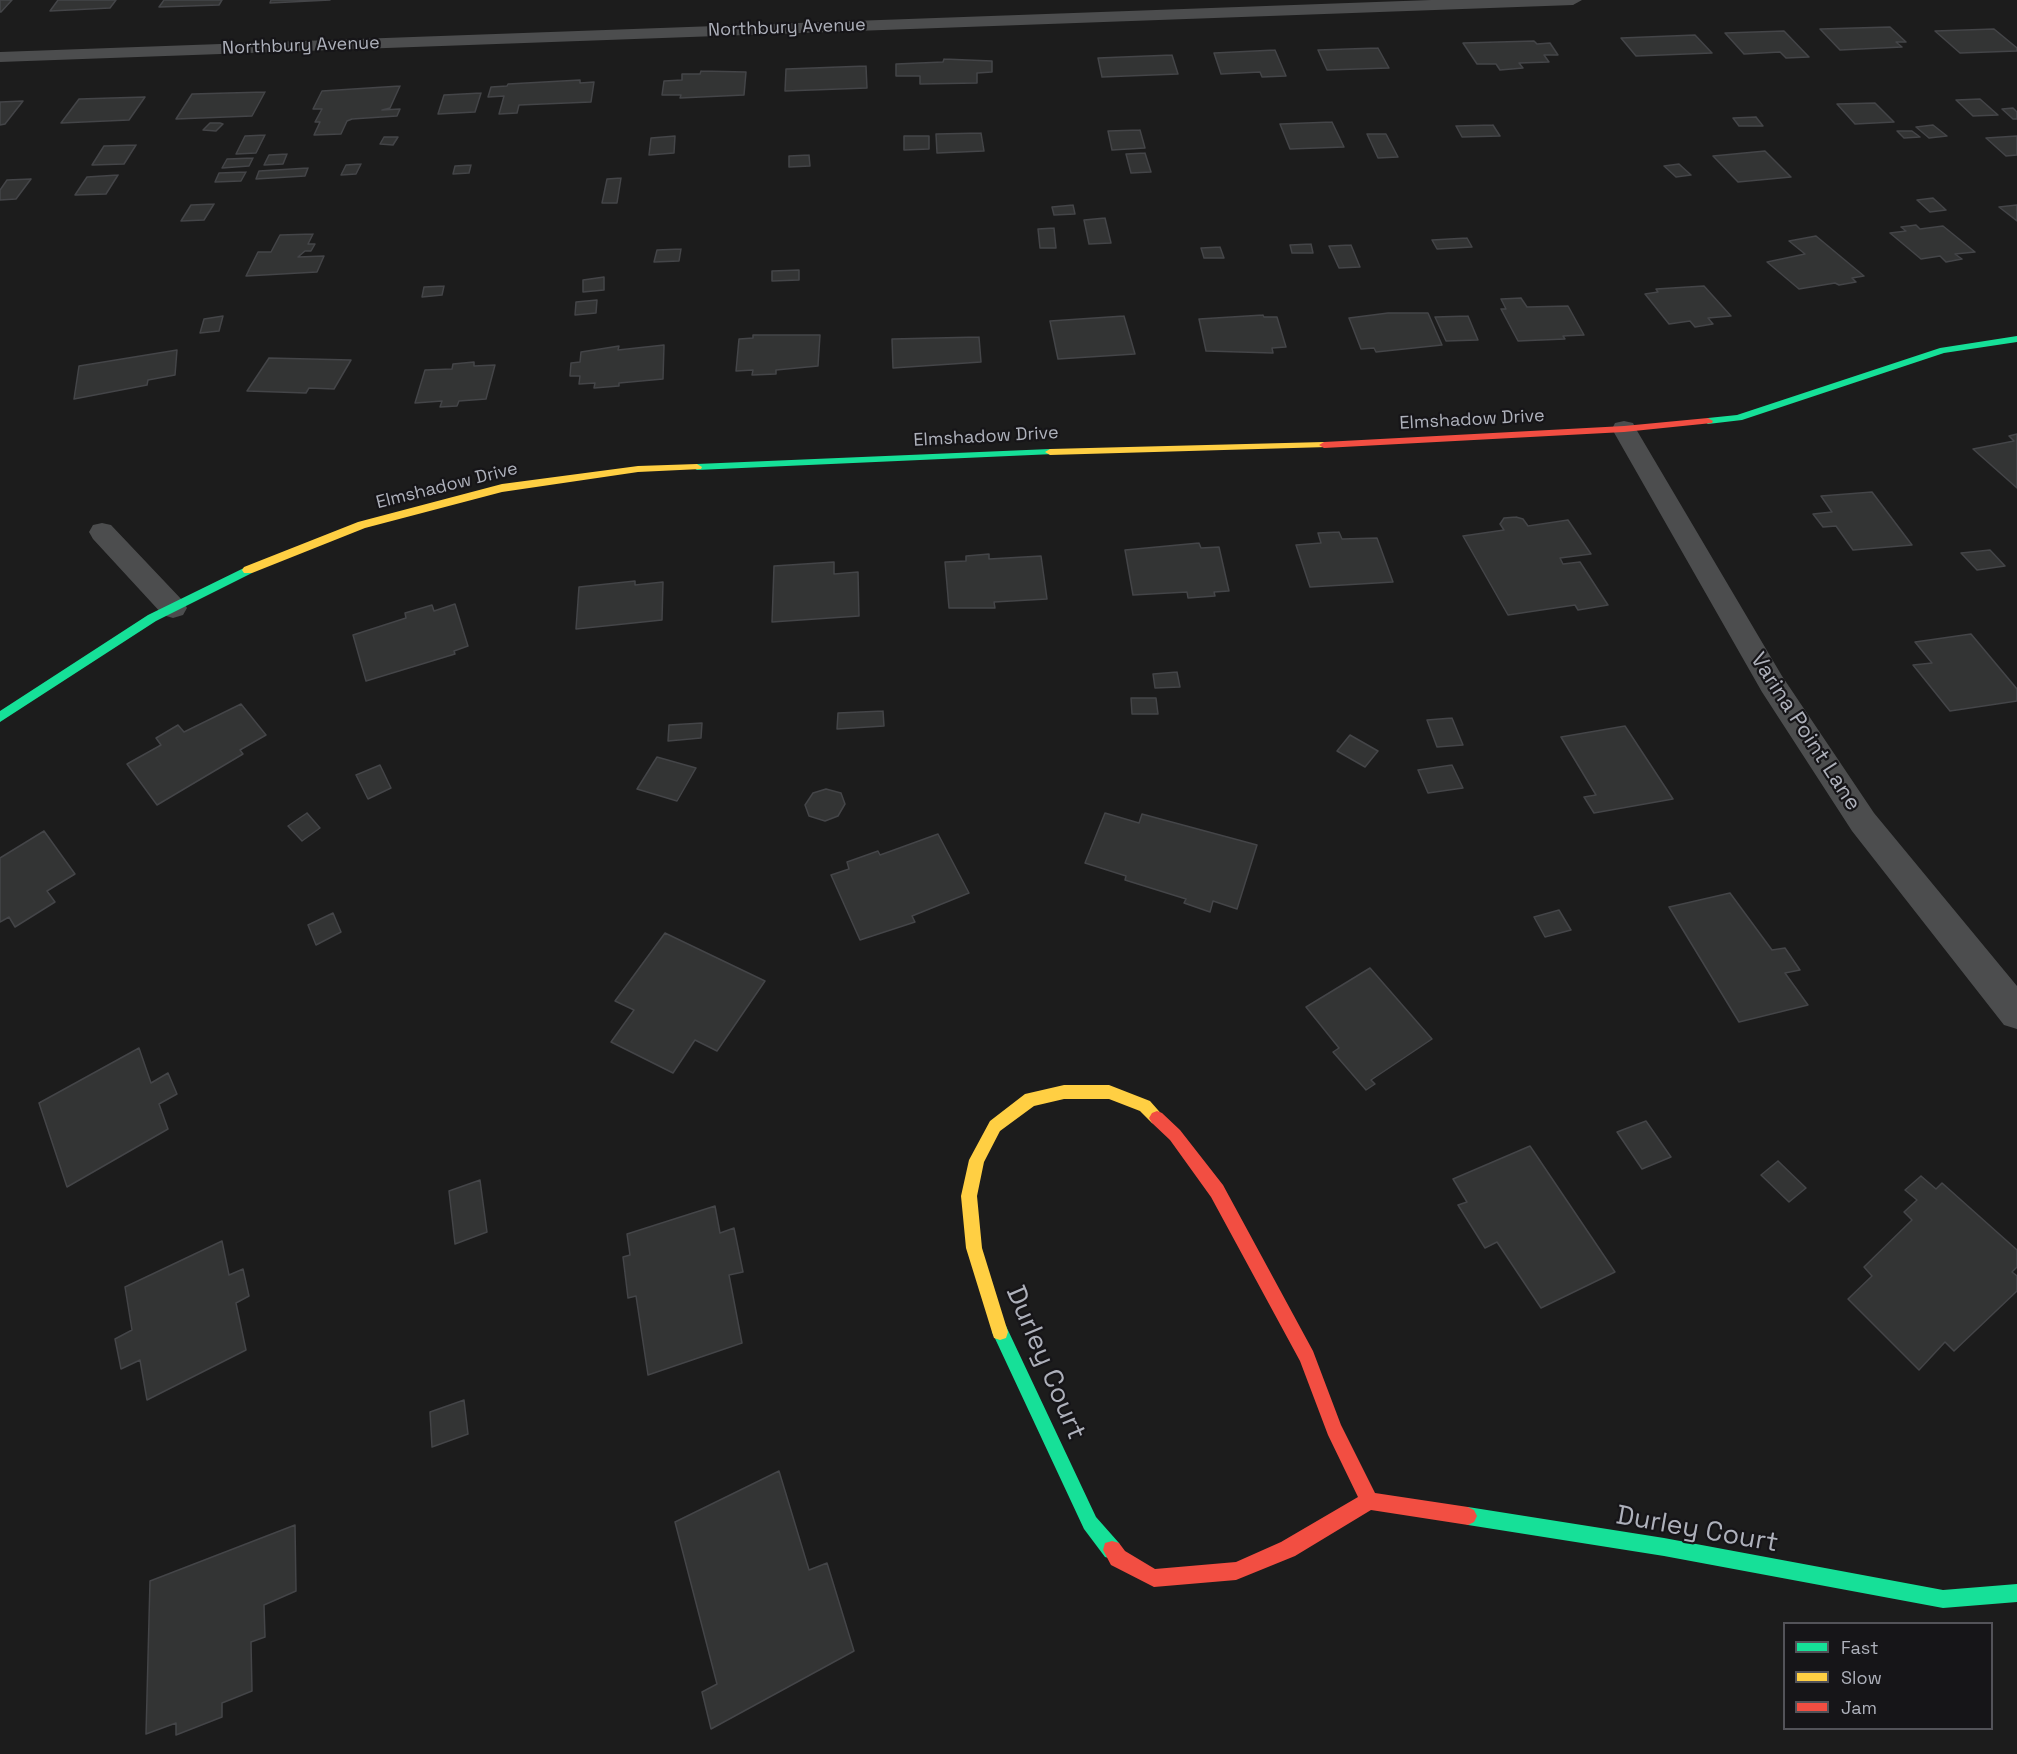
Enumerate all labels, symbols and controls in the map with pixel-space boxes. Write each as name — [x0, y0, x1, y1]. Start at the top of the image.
street label: Northbury Avenue — [708, 14, 866, 42]
street label: Northbury Avenue — [222, 32, 380, 60]
street label: Elmshadow Drive — [1399, 405, 1545, 435]
street label: Elmshadow Drive — [913, 422, 1059, 452]
street label: Elmshadow Drive — [374, 458, 520, 514]
street label: Varina Point Lane — [1744, 648, 1866, 816]
street label: Durley Court — [998, 1281, 1092, 1445]
street label: Durley Court — [1614, 1500, 1780, 1560]
legend — [1783, 1622, 1993, 1730]
text: Fast — [1841, 1636, 1878, 1659]
text: Slow — [1841, 1666, 1882, 1689]
text: Jam — [1841, 1696, 1877, 1719]

